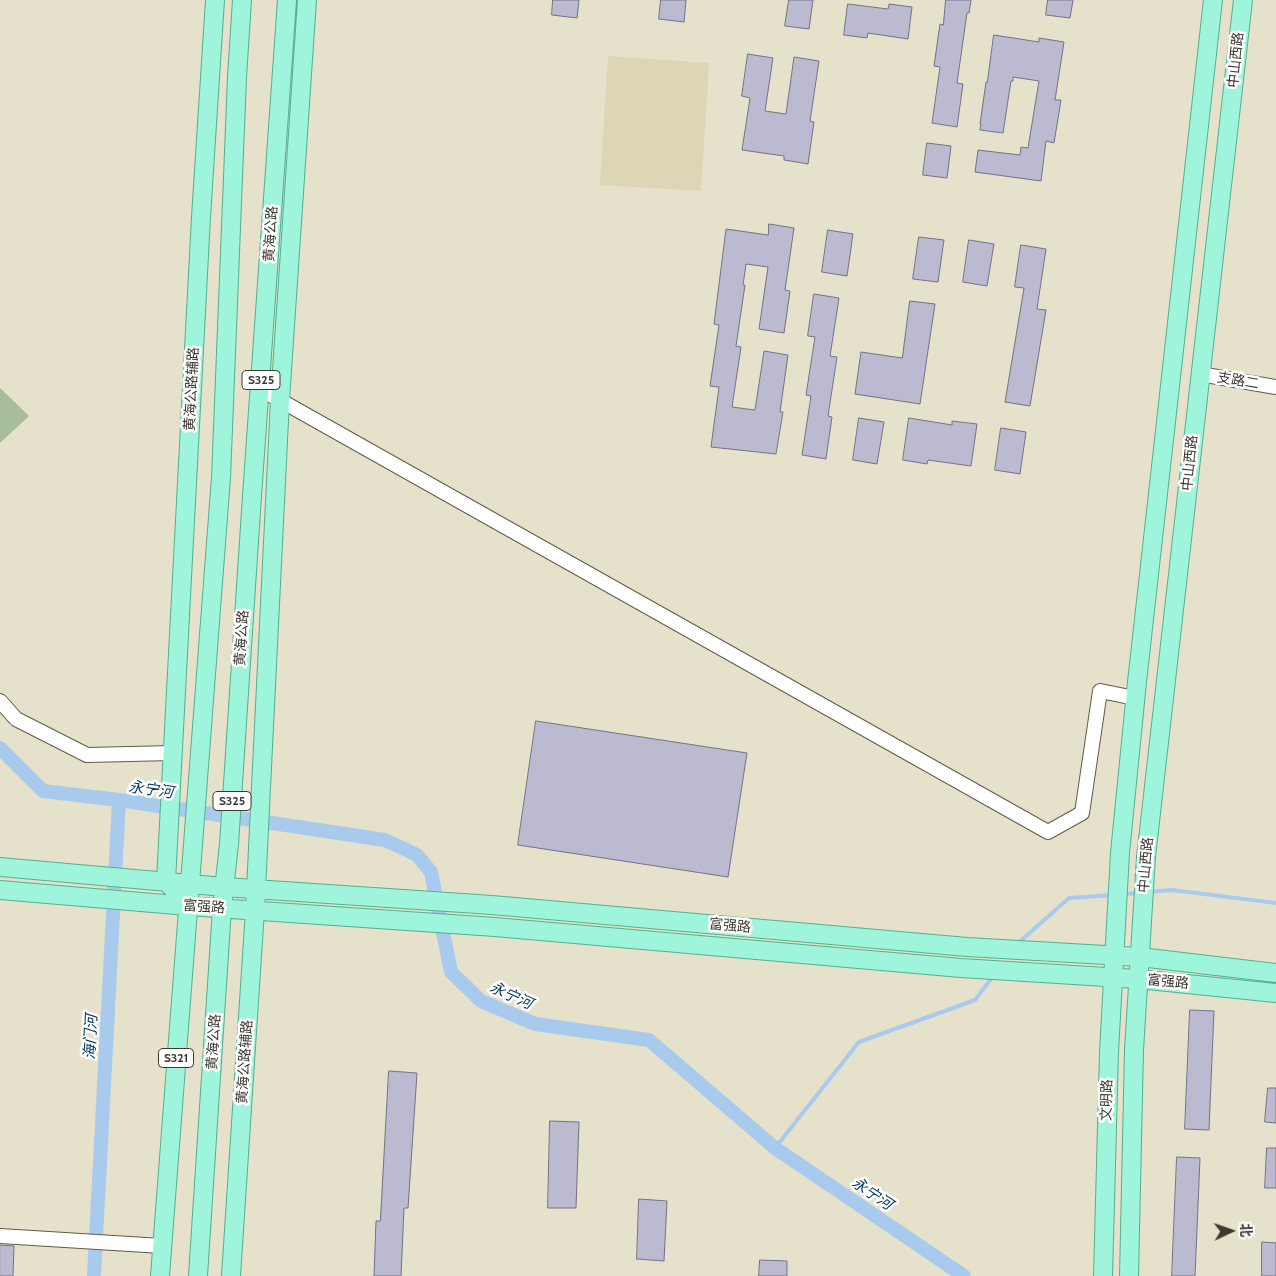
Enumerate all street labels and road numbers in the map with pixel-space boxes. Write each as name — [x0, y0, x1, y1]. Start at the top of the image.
street label: 中山西路 — [1225, 31, 1247, 89]
street label: 黄海公路 — [261, 205, 281, 263]
street label: 黄海公路辅路 — [181, 347, 203, 431]
street label: 支路二 — [1216, 369, 1260, 393]
road number: S325 — [242, 370, 280, 390]
street label: 中山西路 — [1179, 434, 1201, 492]
street label: 黄海公路 — [232, 609, 252, 667]
road number: S325 — [213, 791, 251, 810]
street label: 中山西路 — [1135, 836, 1157, 894]
street label: 富强路 — [182, 897, 226, 917]
street label: 富强路 — [708, 916, 752, 936]
street label: 富强路 — [1146, 971, 1190, 993]
street label: 黄海公路 — [204, 1013, 224, 1071]
street label: 黄海公路辅路 — [234, 1020, 256, 1104]
road number: S321 — [158, 1048, 194, 1068]
street label: 文明路 — [1098, 1079, 1116, 1121]

